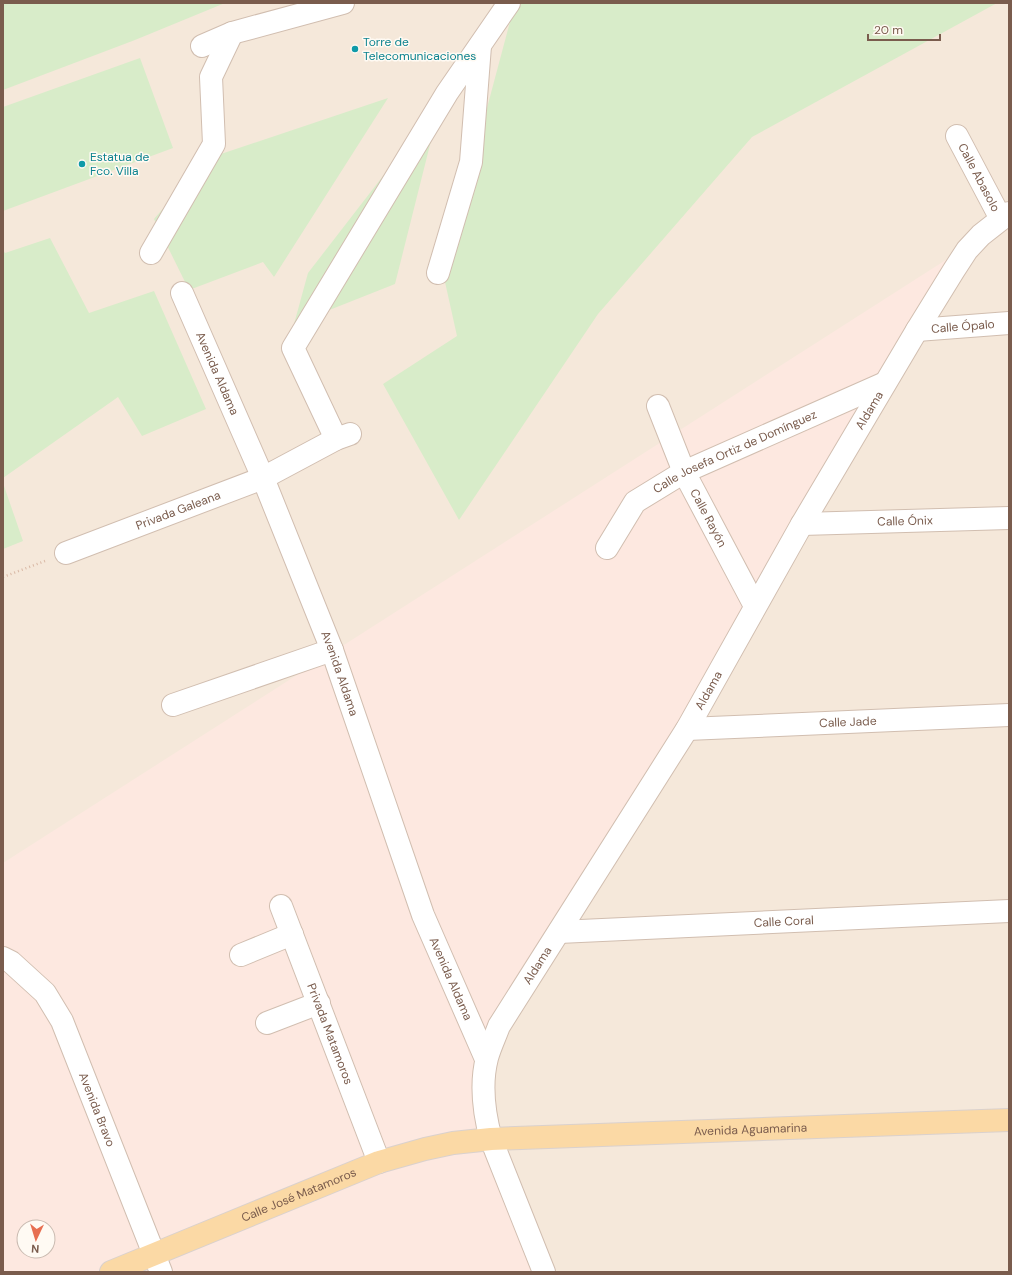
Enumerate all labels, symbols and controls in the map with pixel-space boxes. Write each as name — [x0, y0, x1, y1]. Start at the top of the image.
scale bar — [868, 16, 940, 42]
text: 20 m — [874, 22, 903, 38]
place label: Torre de Telecomunicaciones — [363, 34, 476, 64]
marker: Torre de Telecomunicaciones — [350, 44, 360, 54]
street label: Calle Abasolo — [954, 140, 1004, 215]
place label: Estatua de Fco. Villa — [90, 149, 149, 179]
marker: Estatua de Fco. Villa — [77, 159, 87, 169]
street label: Calle Ópalo — [931, 316, 995, 337]
street label: Avenida Aldama — [192, 330, 243, 418]
street label: Aldama — [852, 388, 887, 432]
street label: Calle Josefa Ortiz de Domínguez — [650, 406, 819, 497]
street label: Calle Rayón — [686, 486, 730, 550]
street label: Privada Galeana — [134, 487, 223, 534]
street label: Calle Ónix — [877, 512, 933, 530]
street label: Avenida Aldama — [317, 629, 362, 718]
street label: Aldama — [691, 668, 726, 713]
street label: Calle Jade — [819, 713, 877, 731]
street label: Calle Coral — [753, 912, 814, 931]
street label: Avenida Aldama — [426, 935, 476, 1023]
street label: Aldama — [519, 943, 555, 987]
street label: Privada Matamoros — [303, 981, 357, 1087]
street label: Avenida Bravo — [75, 1070, 119, 1149]
street label: Avenida Aguamarina — [694, 1119, 807, 1140]
street label: Calle José Matamoros — [239, 1164, 359, 1226]
north arrow — [16, 1219, 56, 1259]
text: N — [31, 1242, 40, 1256]

